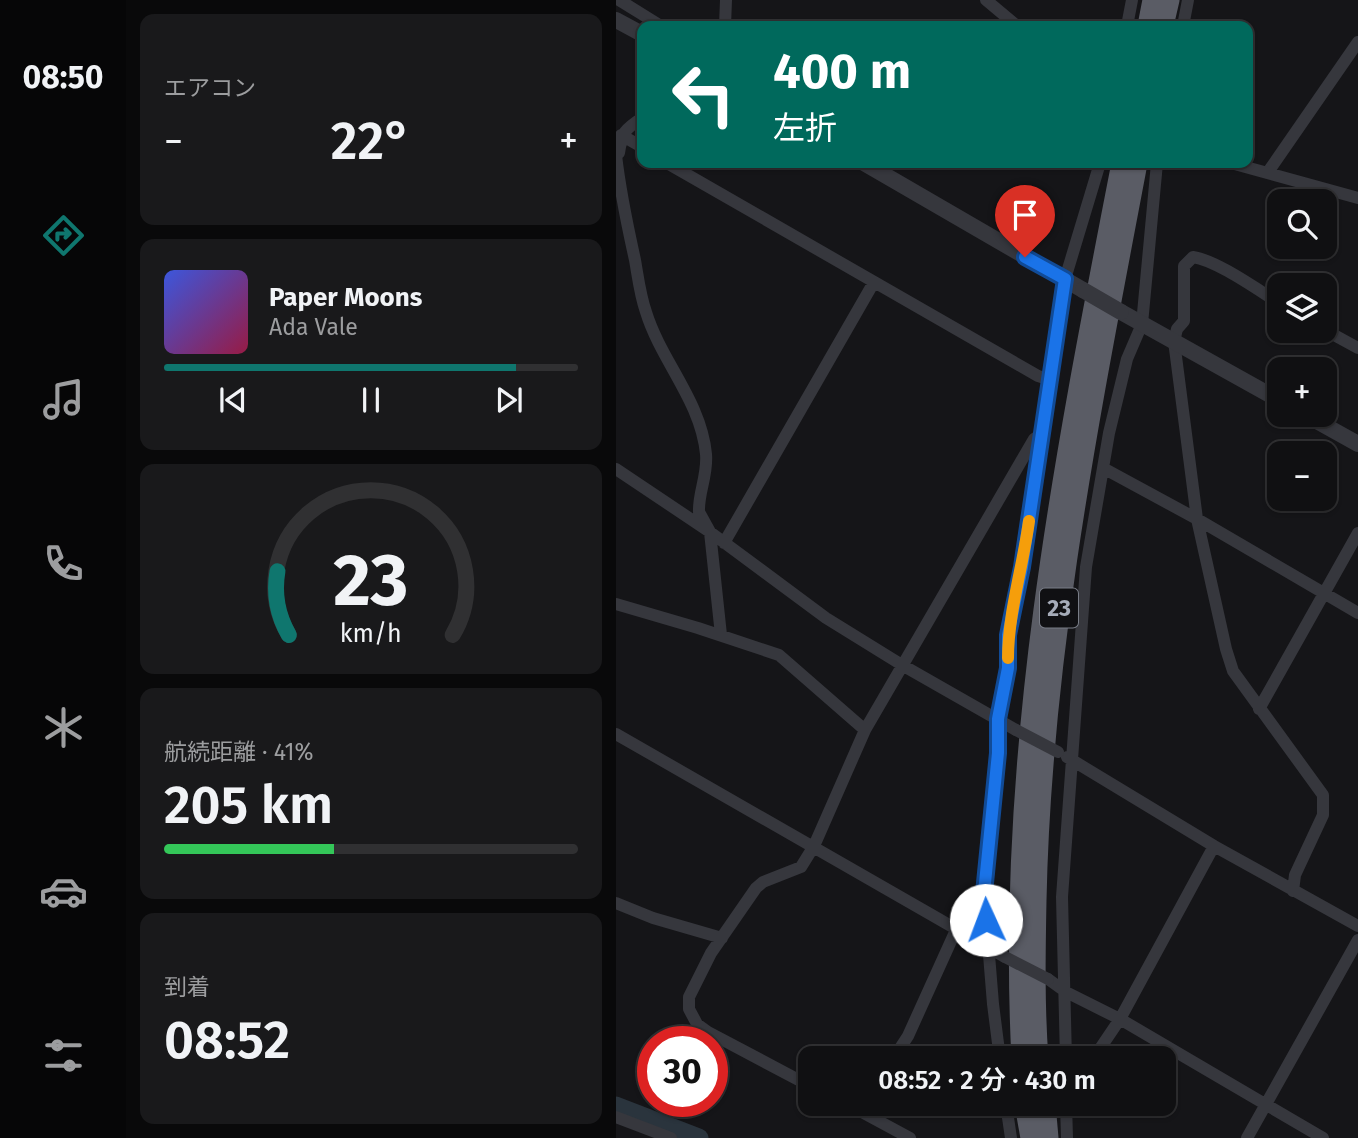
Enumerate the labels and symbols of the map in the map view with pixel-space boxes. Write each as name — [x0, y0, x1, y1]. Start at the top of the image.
pin — [995, 185, 1055, 257]
road number: 23 — [1040, 588, 1078, 628]
position arrow — [949, 883, 1023, 957]
speed limit sign: 30 — [637, 1026, 728, 1117]

